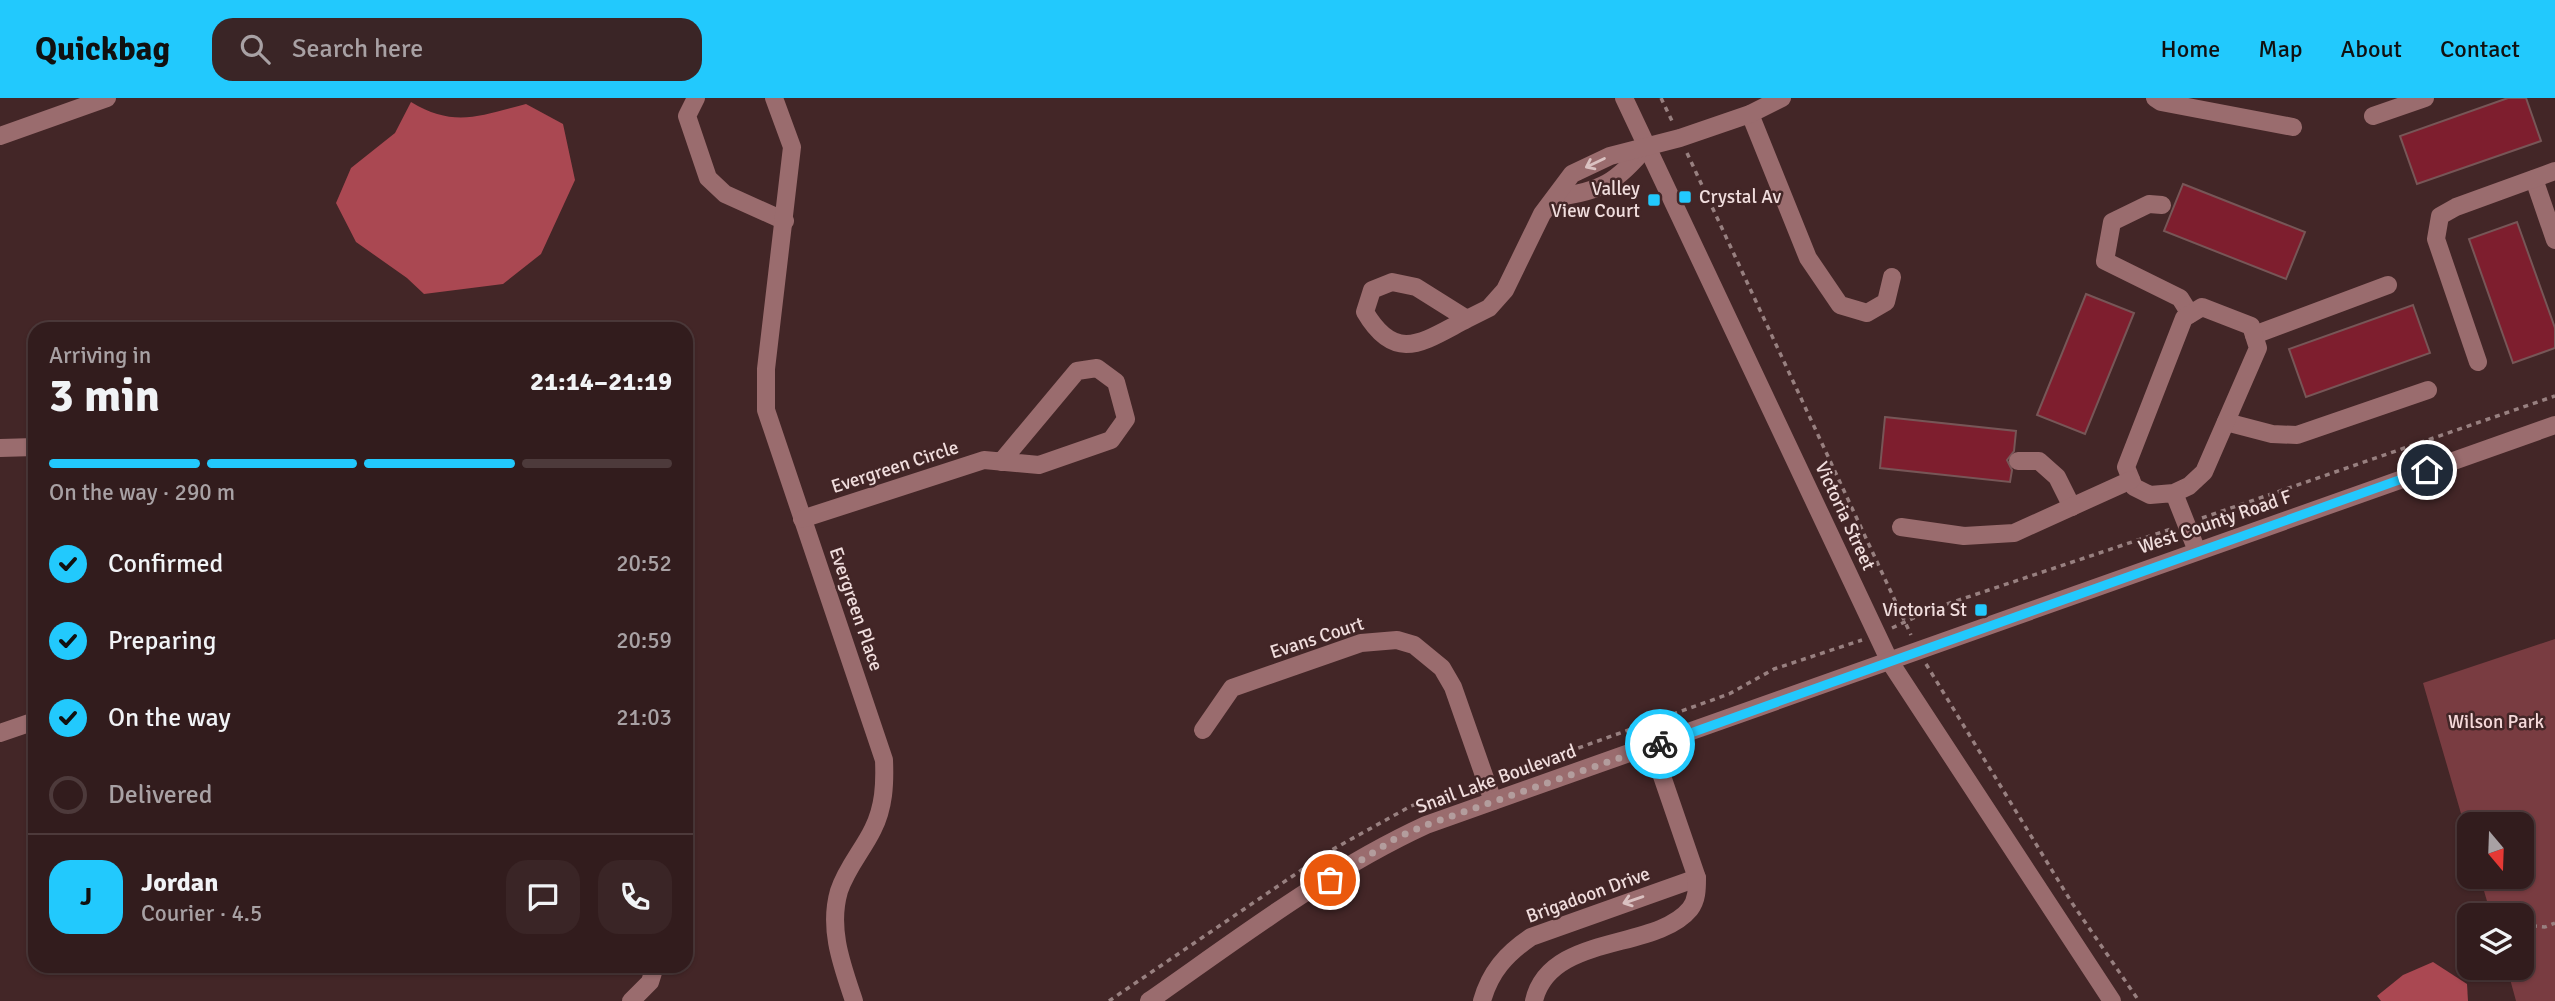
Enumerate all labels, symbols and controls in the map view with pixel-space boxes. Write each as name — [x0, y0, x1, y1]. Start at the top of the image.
search box — [212, 18, 702, 81]
text: Quickbag — [35, 29, 170, 70]
icon: search — [236, 30, 274, 68]
text: Search here — [292, 33, 423, 65]
text: Home — [2160, 34, 2220, 64]
text: Map — [2258, 34, 2303, 64]
text: About — [2341, 34, 2402, 64]
text: Contact — [2440, 34, 2520, 64]
one-way arrow — [1585, 157, 1606, 170]
place label: Valley View Court — [1551, 177, 1640, 223]
place label: Crystal Av — [1699, 185, 1782, 209]
marker: Crystal Av — [1677, 189, 1693, 205]
marker: Valley View Court — [1646, 192, 1662, 208]
text: Arriving in — [49, 341, 151, 370]
text: 21:14–21:19 — [530, 366, 672, 398]
text: 3 min — [49, 368, 160, 424]
street label: Evergreen Circle — [828, 435, 962, 499]
pin — [2397, 440, 2457, 500]
icon: home — [2408, 451, 2446, 489]
street label: Victoria Street — [1809, 458, 1881, 574]
text: On the way · 290 m — [49, 478, 235, 507]
street label: West County Road F — [2135, 484, 2295, 559]
street label: Evergreen Place — [824, 544, 888, 674]
icon: check — [49, 545, 87, 583]
text: Confirmed — [108, 548, 223, 580]
text: 20:52 — [616, 549, 672, 578]
place label: Victoria St — [1882, 598, 1967, 622]
marker: Victoria St — [1973, 602, 1989, 618]
street label: Evans Court — [1267, 611, 1367, 664]
icon: check — [49, 622, 87, 660]
text: Preparing — [108, 625, 216, 657]
text: 20:59 — [616, 626, 672, 655]
icon: check — [49, 699, 87, 737]
text: On the way — [108, 702, 231, 734]
text: 21:03 — [616, 703, 672, 732]
courier — [1625, 709, 1695, 779]
park label: Wilson Park — [2448, 710, 2545, 734]
icon: bike — [1641, 725, 1679, 763]
street label: Snail Lake Boulevard — [1412, 739, 1580, 819]
text: Delivered — [108, 779, 213, 811]
north arrow — [2457, 812, 2534, 889]
map controls — [2457, 812, 2534, 980]
pin — [1300, 850, 1360, 910]
button: chat — [506, 860, 580, 934]
button: phone — [598, 860, 672, 934]
icon: bag — [1311, 861, 1349, 899]
street label: Brigadoon Drive — [1523, 861, 1653, 929]
text: Jordan — [141, 867, 218, 899]
text: J — [80, 881, 92, 913]
one-way arrow — [1622, 895, 1644, 907]
text: Courier · 4.5 — [141, 899, 262, 928]
button: layers — [2457, 903, 2534, 980]

